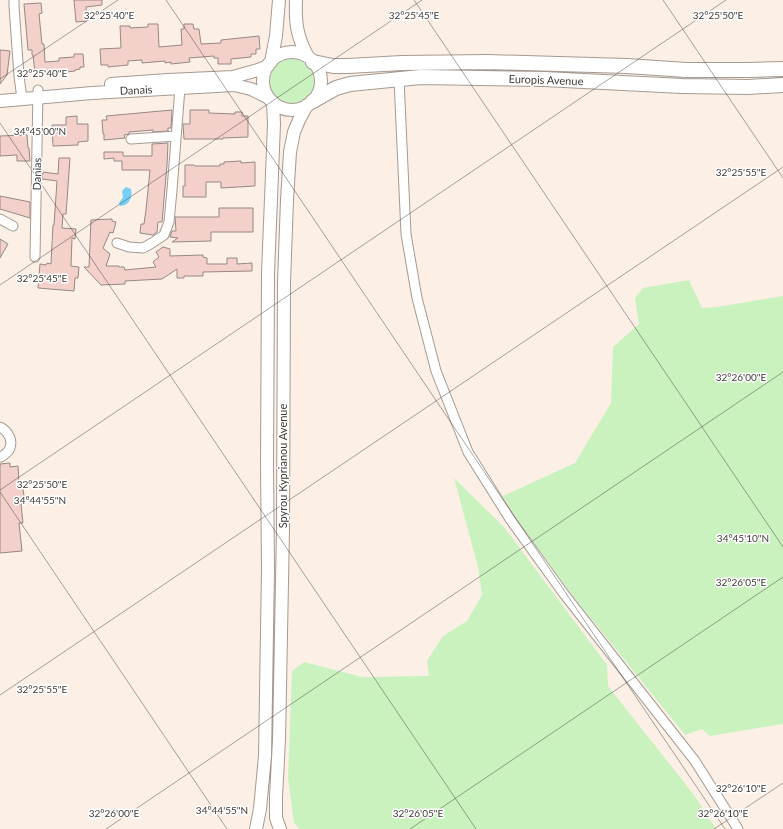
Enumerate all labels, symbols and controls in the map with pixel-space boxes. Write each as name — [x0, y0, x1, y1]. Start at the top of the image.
text: 32°25'40"E — [84, 9, 134, 21]
text: 32°25'45"E — [389, 9, 439, 21]
text: 32°25'50"E — [693, 9, 743, 21]
text: 32°25'40"E — [17, 67, 67, 79]
street label: Europis Avenue — [508, 72, 584, 87]
street label: Danais — [119, 82, 153, 97]
text: 34°45'00"N — [14, 125, 66, 137]
street label: Danias — [30, 157, 43, 190]
text: 32°25'55"E — [716, 166, 766, 178]
text: 32°25'45"E — [17, 272, 67, 284]
text: 32°26'00"E — [716, 371, 766, 383]
street label: Spyrou Kyprianou Avenue — [276, 404, 289, 528]
text: 32°25'50"E — [17, 478, 67, 490]
text: 34°44'55"N — [14, 494, 66, 506]
text: 34°45'10"N — [717, 532, 769, 544]
text: 32°26'05"E — [716, 576, 766, 588]
text: 32°25'55"E — [17, 683, 67, 695]
text: 32°26'10"E — [716, 782, 766, 794]
text: 34°44'55"N — [196, 804, 248, 816]
text: 32°26'00"E — [89, 807, 139, 819]
text: 32°26'05"E — [393, 807, 443, 819]
text: 32°26'10"E — [698, 807, 748, 819]

